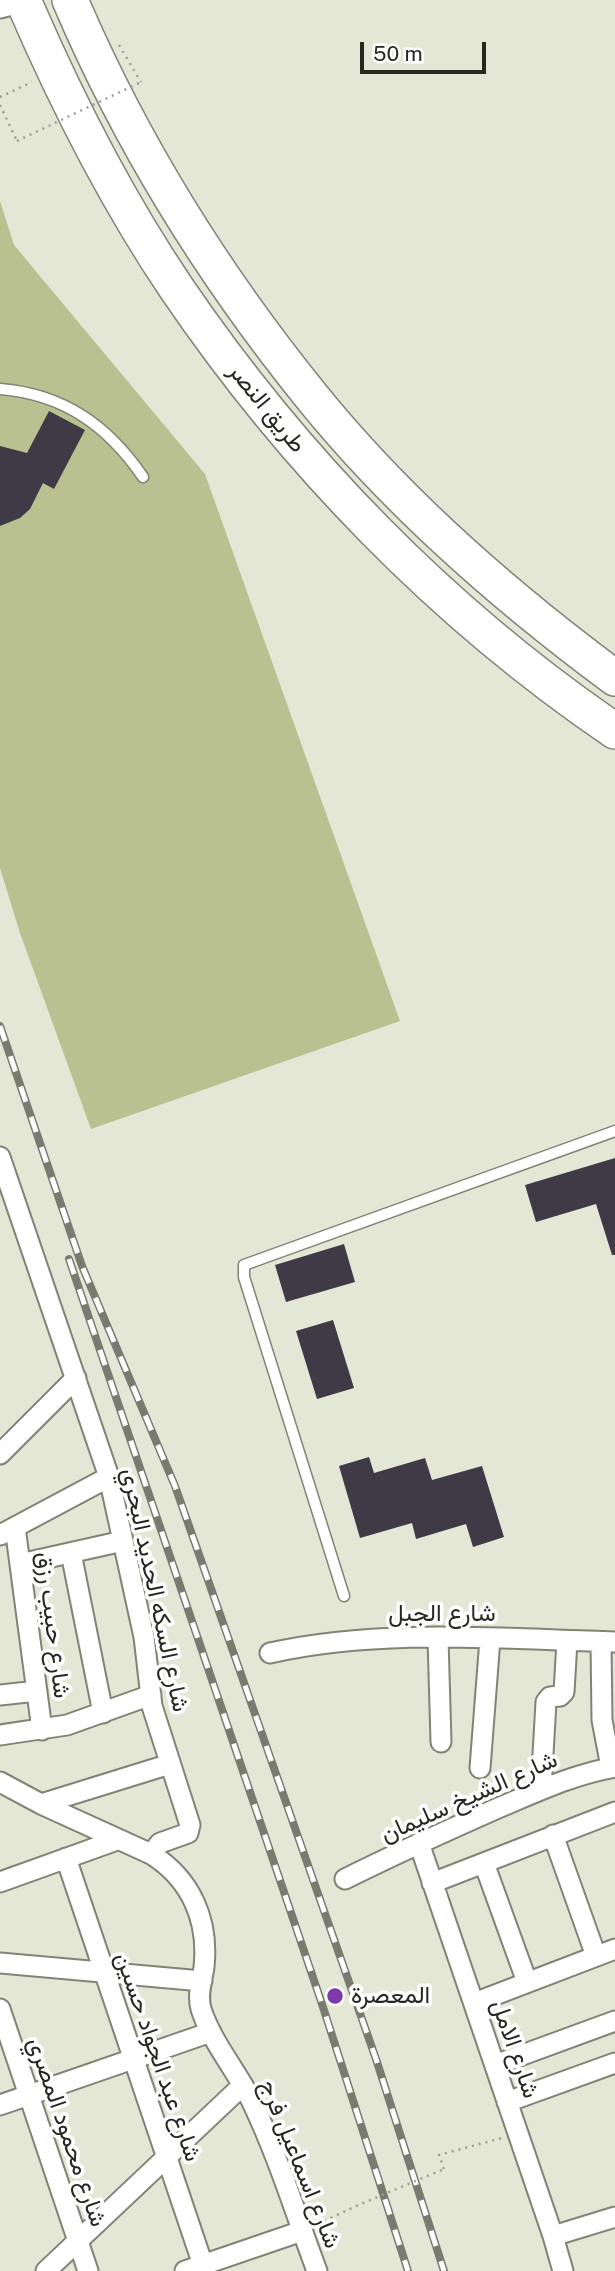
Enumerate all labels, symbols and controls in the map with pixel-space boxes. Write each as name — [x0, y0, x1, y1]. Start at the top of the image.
scale bar — [363, 28, 489, 72]
text: 50 m — [373, 41, 423, 66]
street label: طريق النصر — [222, 357, 312, 459]
street label: شارع السكه الحديد البحري — [115, 1466, 195, 1714]
street label: شارع حبيب رزق — [30, 1550, 76, 1700]
street label: شارع الجبل — [388, 1600, 496, 1628]
street label: شارع الشيخ سليمان — [376, 1745, 562, 1849]
street label: شارع عبد الجواد حسين — [109, 1949, 207, 2165]
place label: المعصرة — [351, 1982, 430, 2010]
marker: المعصرة — [325, 1986, 345, 2006]
street label: شارع الامل — [485, 1996, 545, 2102]
street label: شارع محمود المصري — [21, 2034, 113, 2230]
street label: شارع اسماعيل فرج — [253, 2076, 347, 2252]

